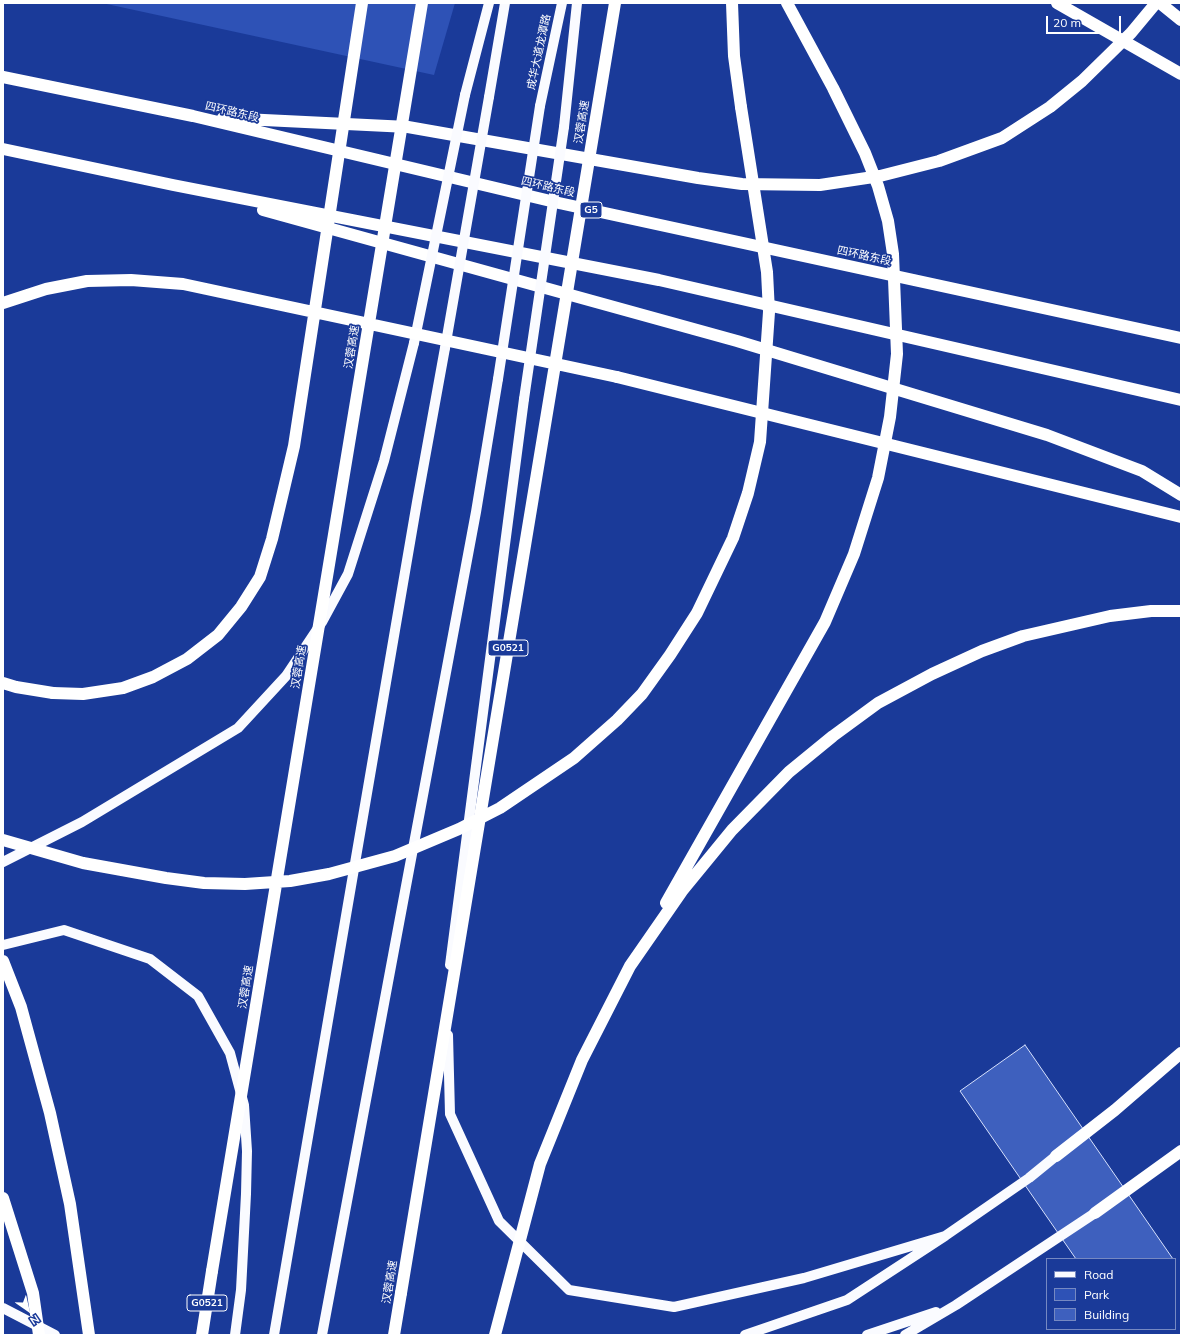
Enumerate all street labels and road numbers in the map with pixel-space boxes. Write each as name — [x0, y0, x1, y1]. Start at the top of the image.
street label: 成华大道龙潭路 — [525, 13, 553, 91]
street label: 四环路东段 — [204, 99, 260, 125]
street label: 汉蓉高速 — [572, 99, 592, 145]
street label: 四环路东段 — [520, 174, 576, 200]
road number: G5 — [580, 202, 602, 218]
street label: 四环路东段 — [836, 244, 892, 268]
street label: 汉蓉高速 — [342, 324, 362, 370]
road number: G0521 — [488, 640, 528, 656]
street label: 汉蓉高速 — [289, 644, 309, 690]
street label: 汉蓉高速 — [236, 964, 256, 1010]
street label: 汉蓉高速 — [380, 1259, 400, 1305]
road number: G0521 — [187, 1295, 227, 1311]

